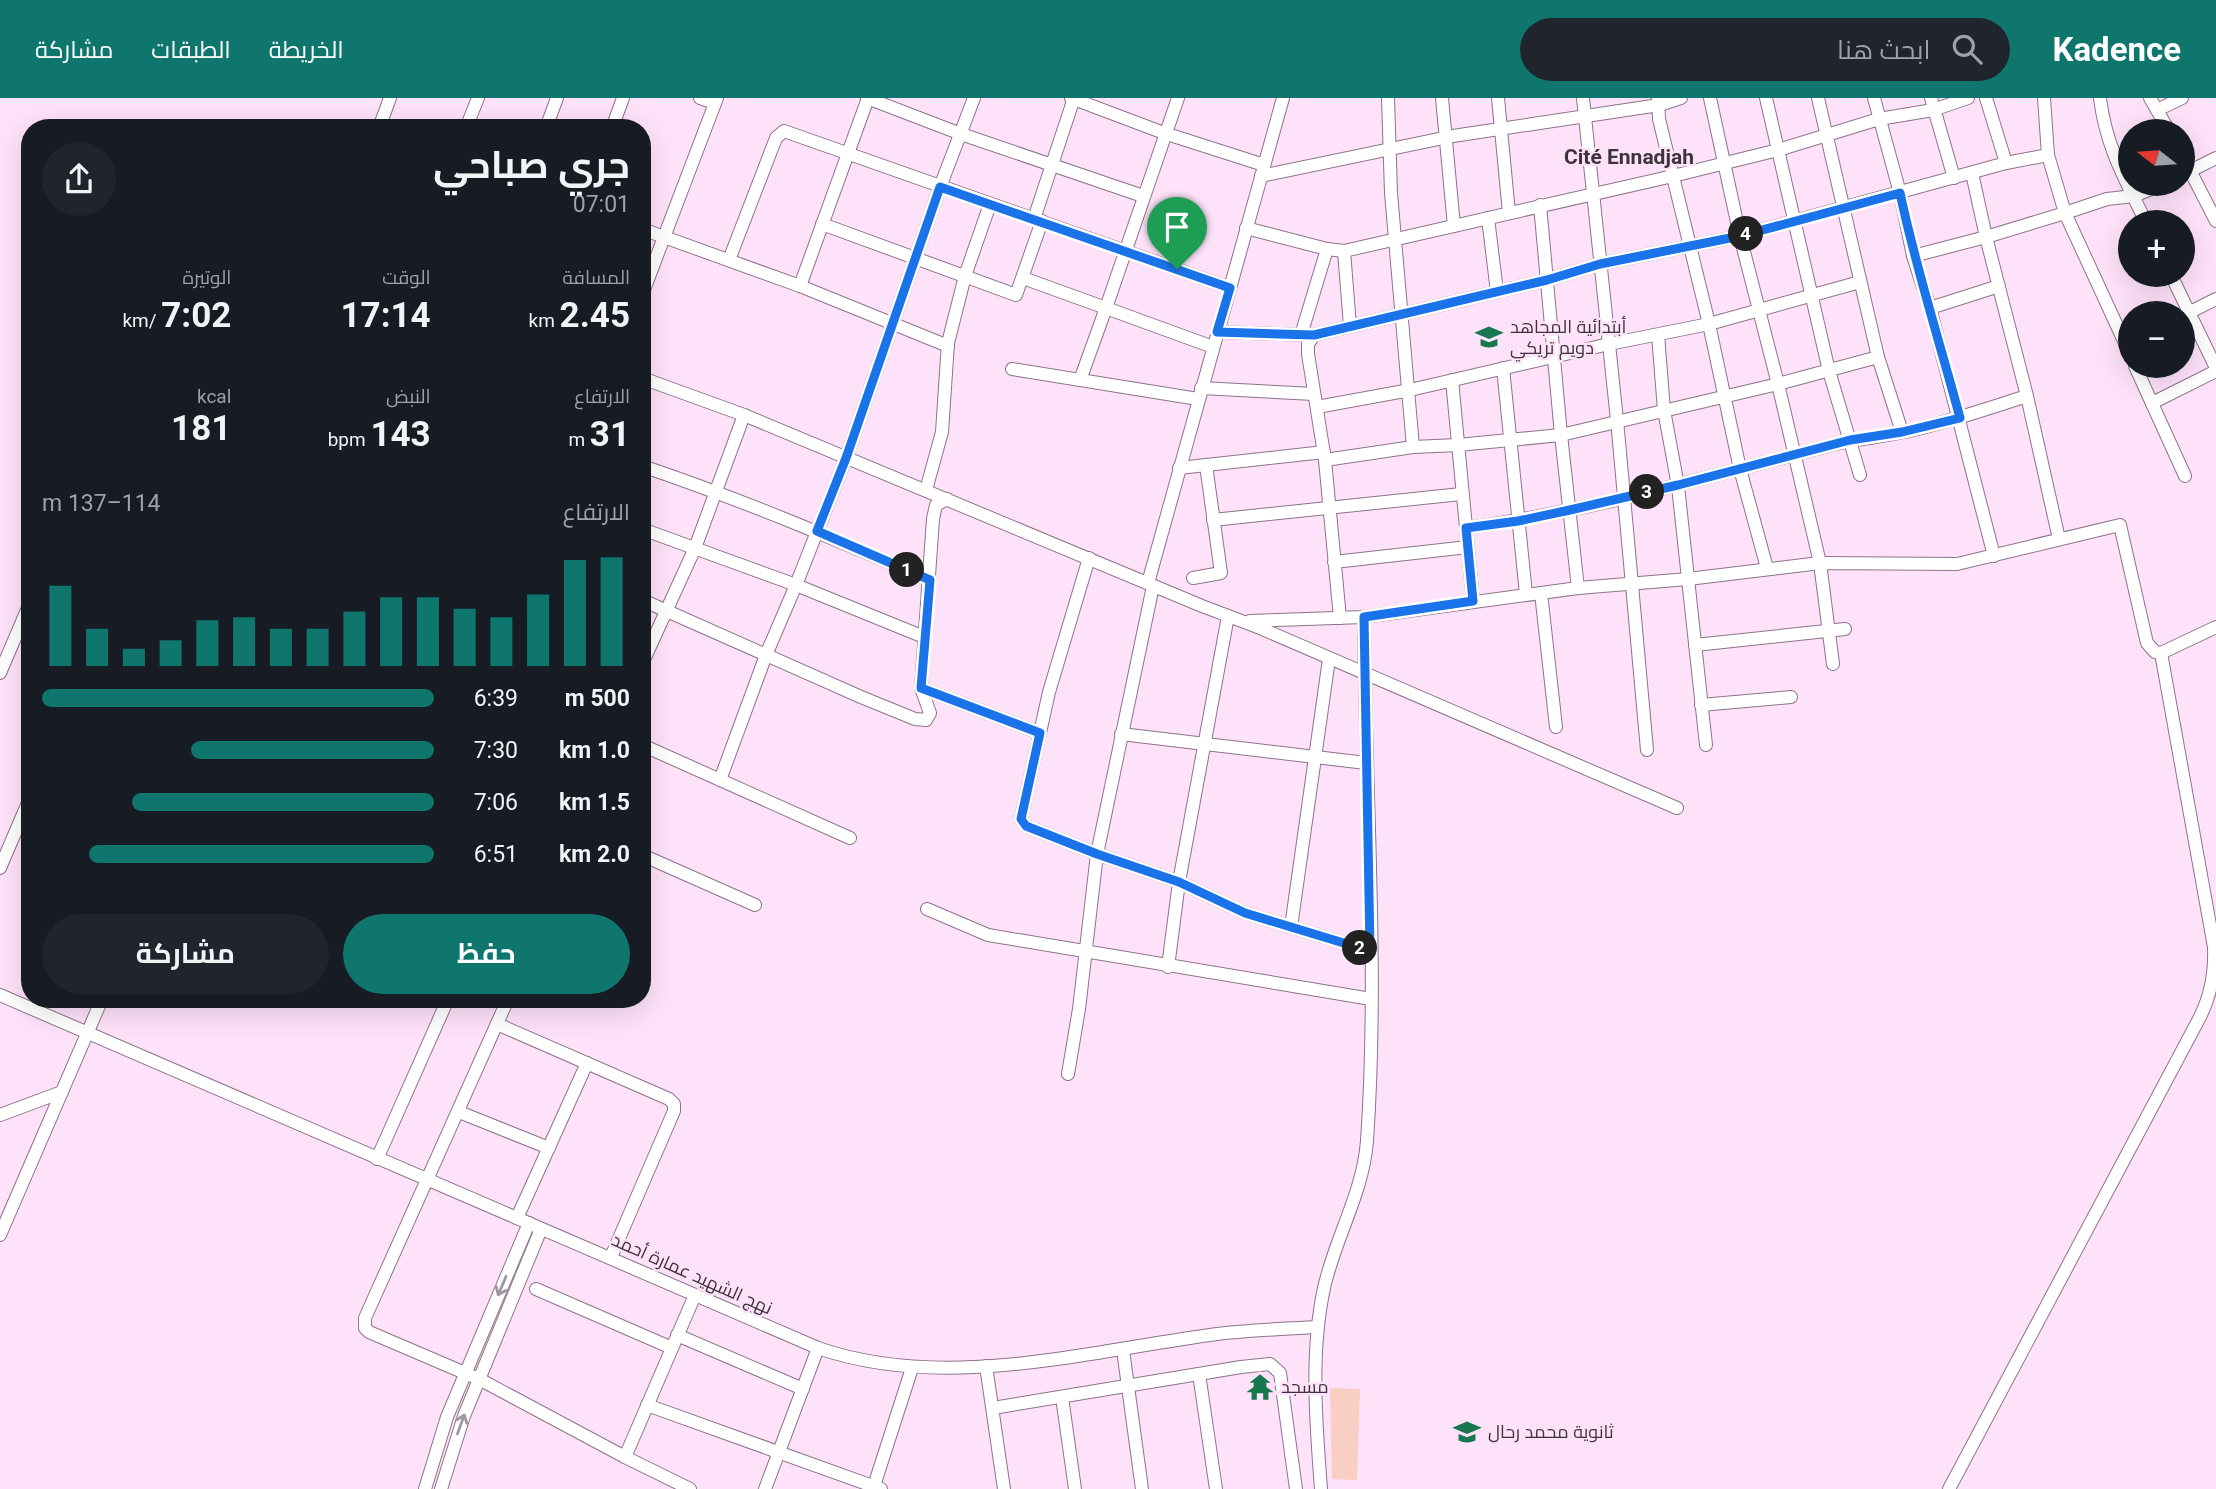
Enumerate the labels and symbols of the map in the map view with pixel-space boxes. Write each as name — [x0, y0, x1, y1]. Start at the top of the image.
north arrow — [2118, 119, 2194, 196]
district label: Cité Ennadjah — [1564, 145, 1694, 169]
pin — [1147, 197, 1207, 269]
pin: 4 — [1728, 216, 1764, 252]
place label: أبتدائية المجاهد دويم تريكي — [1510, 316, 1627, 362]
school or university icon: أبتدائية المجاهد دويم تريكي — [1474, 322, 1504, 352]
pin: 3 — [1630, 474, 1664, 510]
pin: 1 — [890, 552, 925, 588]
pin: 2 — [1342, 930, 1378, 966]
street label: نهج الشهيد عمارة أحمد — [608, 1229, 776, 1320]
one-way arrow — [495, 1274, 508, 1296]
temple icon: مسجد — [1245, 1372, 1275, 1402]
place label: مسجد — [1281, 1376, 1329, 1397]
one-way arrow — [456, 1414, 469, 1435]
school or university icon: ثانوية محمد رحال — [1452, 1417, 1482, 1447]
place label: ثانوية محمد رحال — [1488, 1421, 1614, 1443]

